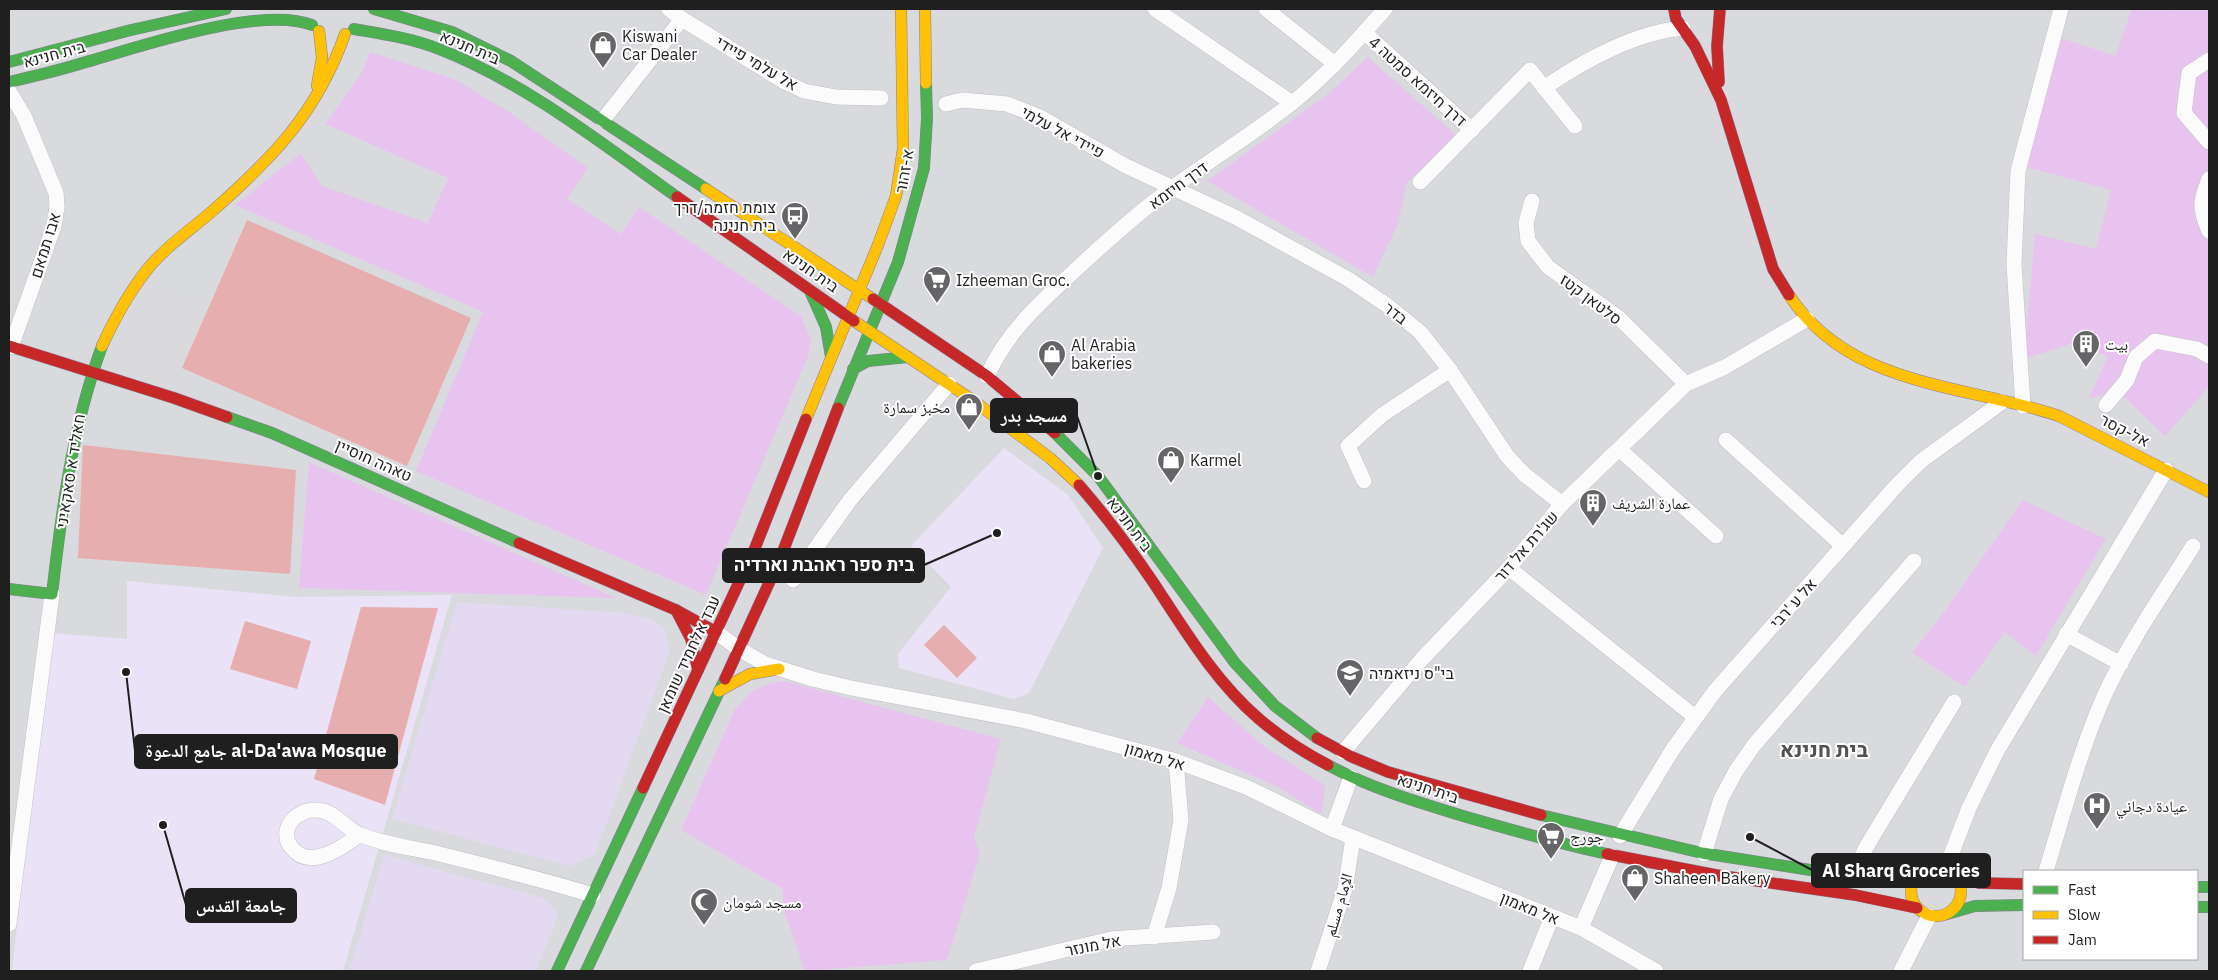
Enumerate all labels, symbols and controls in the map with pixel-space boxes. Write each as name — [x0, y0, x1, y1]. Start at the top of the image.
street label: בית חנינא — [437, 25, 504, 69]
place label: Kiswani Car Dealer — [622, 26, 697, 64]
shop icon: Kiswani Car Dealer — [588, 30, 618, 69]
street label: אל עלמי פיידי — [712, 32, 802, 94]
street label: דרך חיזמא סמטה 4 — [1365, 32, 1471, 130]
street label: בית חנינא — [21, 36, 88, 72]
street label: פיידי אל עלמי — [1018, 102, 1108, 162]
street label: א-זהור — [890, 147, 918, 195]
street label: דרך חיזמא — [1144, 157, 1212, 213]
place label: צומת חזמה/דרך בית חנינה — [673, 197, 777, 235]
bus stop icon: צומת חזמה/דרך בית חנינה — [780, 201, 810, 240]
street label: אבו תמאם — [26, 210, 64, 280]
street label: בית חנינא — [779, 244, 843, 297]
supermarket icon: Izheeman Groc. — [922, 265, 952, 304]
street label: סלטאן קטז — [1556, 269, 1626, 329]
place label: Izheeman Groc. — [956, 270, 1070, 290]
street label: בדר — [1380, 298, 1412, 329]
building icon: بيت — [2071, 329, 2101, 368]
place label: بيت — [2105, 334, 2128, 354]
place label: Al Arabia bakeries — [1071, 335, 1136, 373]
shop icon: Al Arabia bakeries — [1037, 339, 1067, 378]
shop icon: مخبز سمارة — [954, 392, 984, 431]
place label: مخبز سمارة — [883, 397, 950, 417]
callout: مسجد بدر — [991, 399, 1077, 432]
text: مسجد بدر — [1000, 404, 1067, 427]
street label: אל-קסר — [2097, 409, 2153, 451]
street label: חאליד א סאקאיני — [51, 412, 89, 530]
street label: טאהה חוסיין — [333, 434, 415, 486]
shop icon: Karmel — [1156, 445, 1186, 484]
place label: Karmel — [1190, 450, 1241, 470]
building icon: عمارة الشريف — [1578, 488, 1608, 527]
street label: בית חנינא — [1103, 493, 1157, 556]
place label: عمارة الشريف — [1612, 493, 1690, 513]
street label: שג'רת אל דור — [1490, 506, 1562, 586]
callout: בית ספר ראהבת וארדיה — [723, 549, 924, 582]
text: בית ספר ראהבת וארדיה — [734, 553, 914, 576]
street label: אל ע 'רבי — [1765, 574, 1821, 632]
street label: עבד אלחמיד שומאן — [652, 592, 724, 716]
school or university icon: בי"ס ניזאמיה — [1335, 658, 1365, 697]
place label: בי"ס ניזאמיה — [1369, 663, 1454, 683]
callout: جامع الدعوة al-Da'awa Mosque — [135, 735, 397, 768]
district label: בית חנינא — [1780, 735, 1869, 763]
street label: אל מאמון — [1122, 737, 1188, 775]
text: جامع الدعوة al-Da'awa Mosque — [145, 739, 387, 763]
street label: בית חנינא — [1395, 769, 1462, 807]
hospital icon: عيادة دجاني — [2082, 791, 2112, 830]
place label: عيادة دجاني — [2116, 796, 2187, 819]
supermarket icon: جورج — [1536, 821, 1566, 860]
place label: جورج — [1570, 826, 1604, 847]
callout: Al Sharq Groceries — [1812, 854, 1990, 887]
text: Al Sharq Groceries — [1822, 859, 1980, 882]
shop icon: Shaheen Bakery — [1620, 863, 1650, 902]
place label: Shaheen Bakery — [1654, 868, 1770, 888]
legend — [2023, 870, 2198, 960]
street label: الإمام مسلم — [1319, 871, 1358, 939]
text: Fast — [2068, 880, 2096, 899]
mosque icon: مسجد شومان — [689, 887, 719, 926]
street label: אל מאמון — [1497, 887, 1563, 929]
callout: جامعة القدس — [186, 889, 296, 922]
place label: مسجد شومان — [723, 892, 802, 913]
text: جامعة القدس — [196, 894, 286, 917]
text: Slow — [2068, 905, 2101, 924]
street label: אל מונזר — [1063, 930, 1123, 960]
text: Jam — [2068, 930, 2097, 949]

